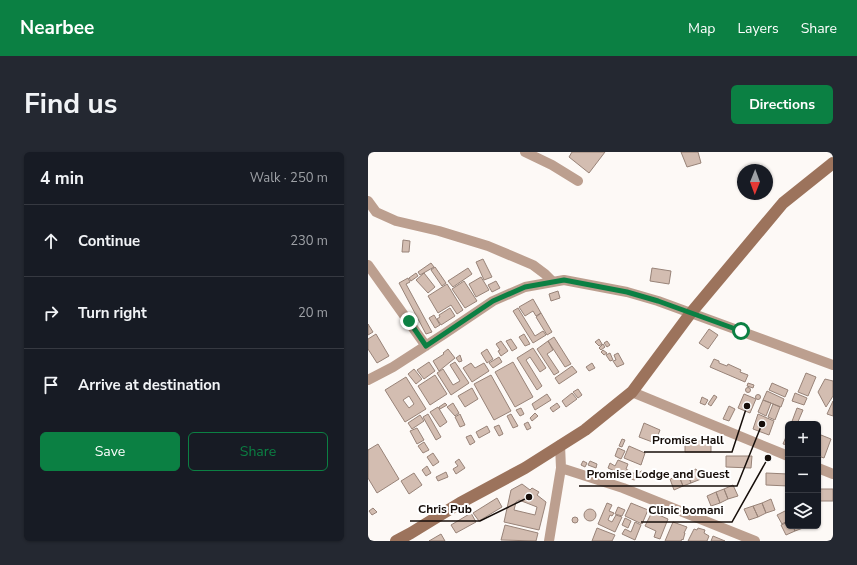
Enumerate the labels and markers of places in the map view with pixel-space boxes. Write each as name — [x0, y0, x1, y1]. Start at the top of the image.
callout: Promise Hall — [644, 428, 732, 452]
callout: Promise Lodge and Guest — [579, 462, 737, 486]
callout: Chris Pub — [410, 497, 480, 521]
callout: Clinic bomani — [641, 498, 732, 522]

